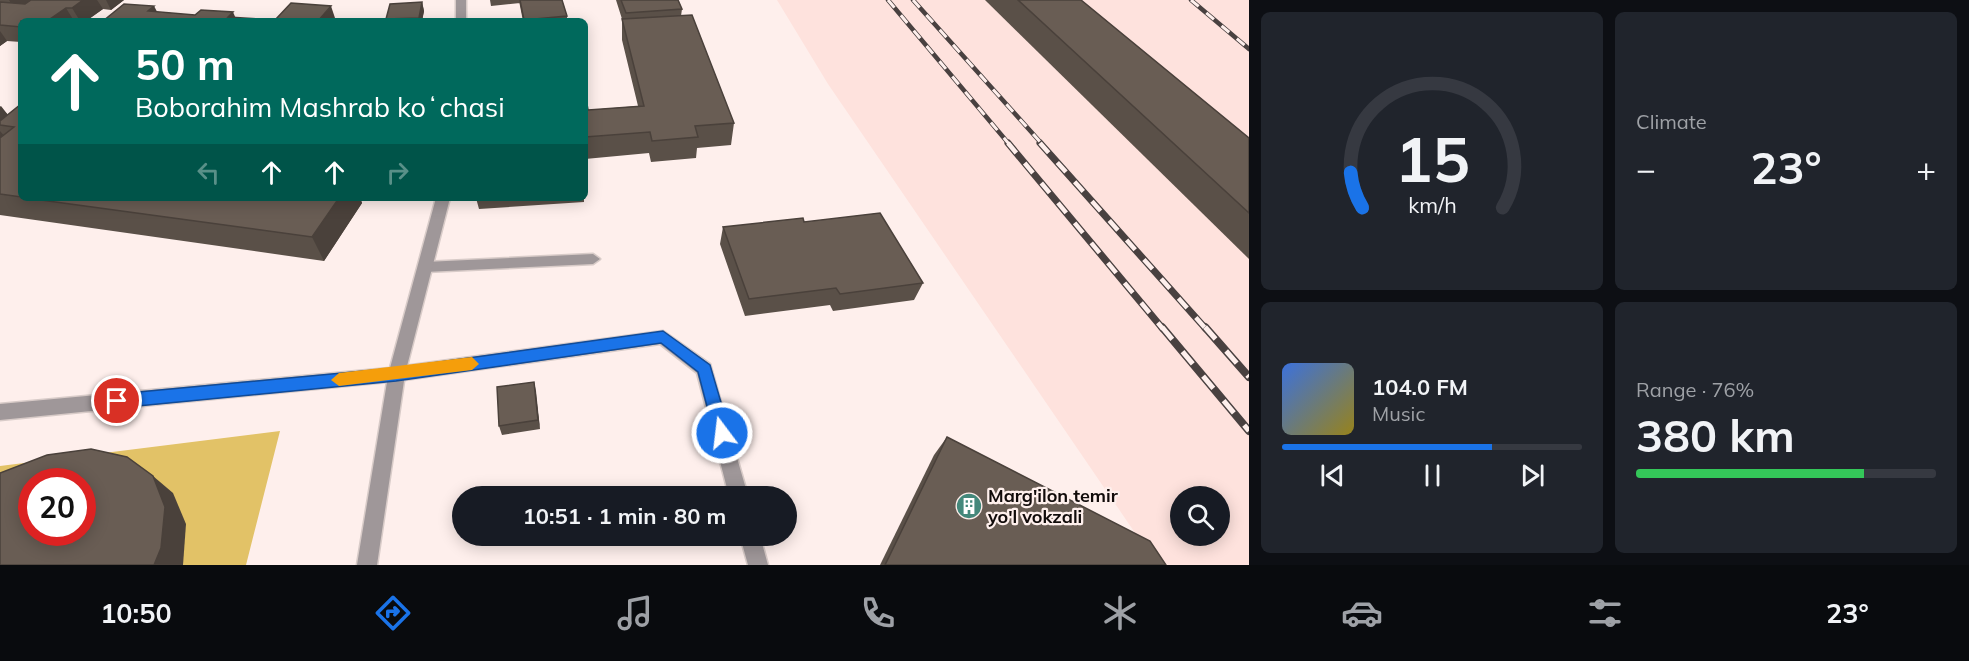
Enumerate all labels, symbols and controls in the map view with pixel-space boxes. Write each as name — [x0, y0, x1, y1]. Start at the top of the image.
text: 50 m — [135, 38, 235, 91]
icon: ahead — [36, 42, 114, 120]
text: Boborahim Mashrab koʻchasi — [135, 90, 505, 124]
text: Climate — [1636, 109, 1707, 134]
text: 15 — [1395, 119, 1469, 198]
text: 23° — [1750, 139, 1822, 195]
text: − — [1636, 148, 1656, 189]
text: + — [1916, 148, 1936, 189]
icon: left — [192, 156, 225, 189]
icon: ahead — [255, 156, 288, 189]
icon: ahead — [318, 156, 351, 189]
icon: right — [381, 156, 414, 189]
text: km/h — [1408, 191, 1456, 218]
text: 104.0 FM — [1372, 373, 1468, 401]
pin — [91, 375, 142, 426]
text: Range · 76% — [1636, 377, 1754, 402]
icon: arrive — [100, 384, 133, 417]
position arrow — [690, 401, 754, 465]
text: Music — [1372, 401, 1425, 426]
text: 380 km — [1636, 407, 1795, 463]
icon: previous — [1316, 459, 1349, 492]
icon: pause — [1416, 459, 1449, 492]
icon: next — [1516, 459, 1549, 492]
speed limit sign: 20 — [18, 468, 96, 546]
place label: Marg'ilon temir yo'l vokzali — [987, 484, 1119, 528]
map controls — [1170, 486, 1230, 546]
button: search — [1170, 486, 1230, 546]
building icon: Marg'ilon temir yo'l vokzali — [954, 491, 984, 521]
text: 10:51 · 1 min · 80 m — [523, 502, 726, 530]
icon: directions — [372, 592, 414, 634]
icon: music — [614, 592, 656, 634]
icon: phone — [857, 592, 899, 634]
icon: climate — [1099, 592, 1141, 634]
icon: car — [1341, 592, 1383, 634]
icon: filters — [1584, 592, 1626, 634]
text: 10:50 — [100, 596, 172, 630]
text: 23° — [1826, 596, 1869, 630]

